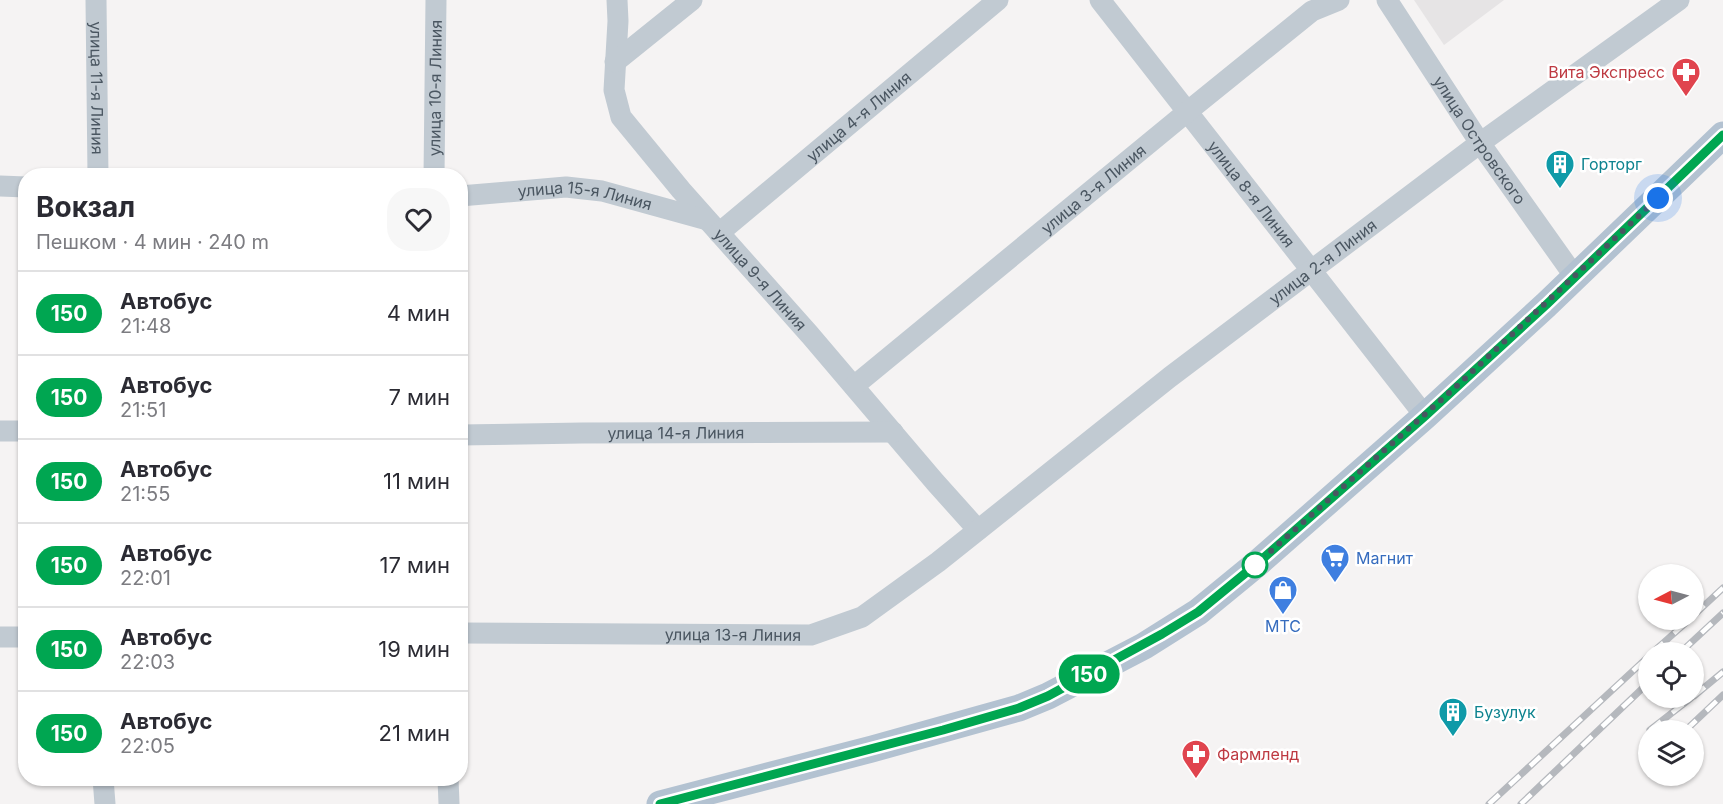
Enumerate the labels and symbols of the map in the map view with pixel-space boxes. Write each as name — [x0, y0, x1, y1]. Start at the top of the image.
street label: улица 10-я Линия — [424, 20, 446, 156]
street label: улица 11-я Линия — [86, 21, 108, 155]
pharmacy icon: Вита Экспресс — [1670, 56, 1702, 98]
place label: Вита Экспресс — [1548, 62, 1665, 82]
street label: улица 4-я Линия — [802, 67, 915, 166]
street label: улица Островского — [1429, 72, 1530, 208]
street label: улица 8-я Линия — [1204, 137, 1299, 251]
street label: улица 3-я Линия — [1037, 140, 1150, 238]
building icon: Горторг — [1544, 148, 1576, 190]
place label: Горторг — [1581, 154, 1642, 174]
street label: улица 15-я Линия — [517, 177, 654, 214]
your location — [1643, 183, 1673, 213]
street label: улица 2-я Линия — [1265, 215, 1381, 309]
street label: улица 9-я Линия — [710, 224, 811, 334]
street label: улица 14-я Линия — [608, 422, 744, 443]
supermarket icon: Магнит — [1319, 542, 1351, 584]
place label: Магнит — [1356, 548, 1414, 568]
unlabelled marker — [1242, 552, 1268, 578]
north arrow — [1638, 564, 1704, 630]
shop icon: МТС — [1267, 574, 1299, 616]
place label: МТС — [1265, 616, 1301, 636]
street label: улица 13-я Линия — [665, 624, 801, 645]
line badge: 150 — [1054, 654, 1124, 694]
building icon: Бузулук — [1437, 696, 1469, 738]
place label: Бузулук — [1474, 702, 1536, 722]
pharmacy icon: Фармленд — [1180, 738, 1212, 780]
place label: Фармленд — [1217, 744, 1299, 764]

